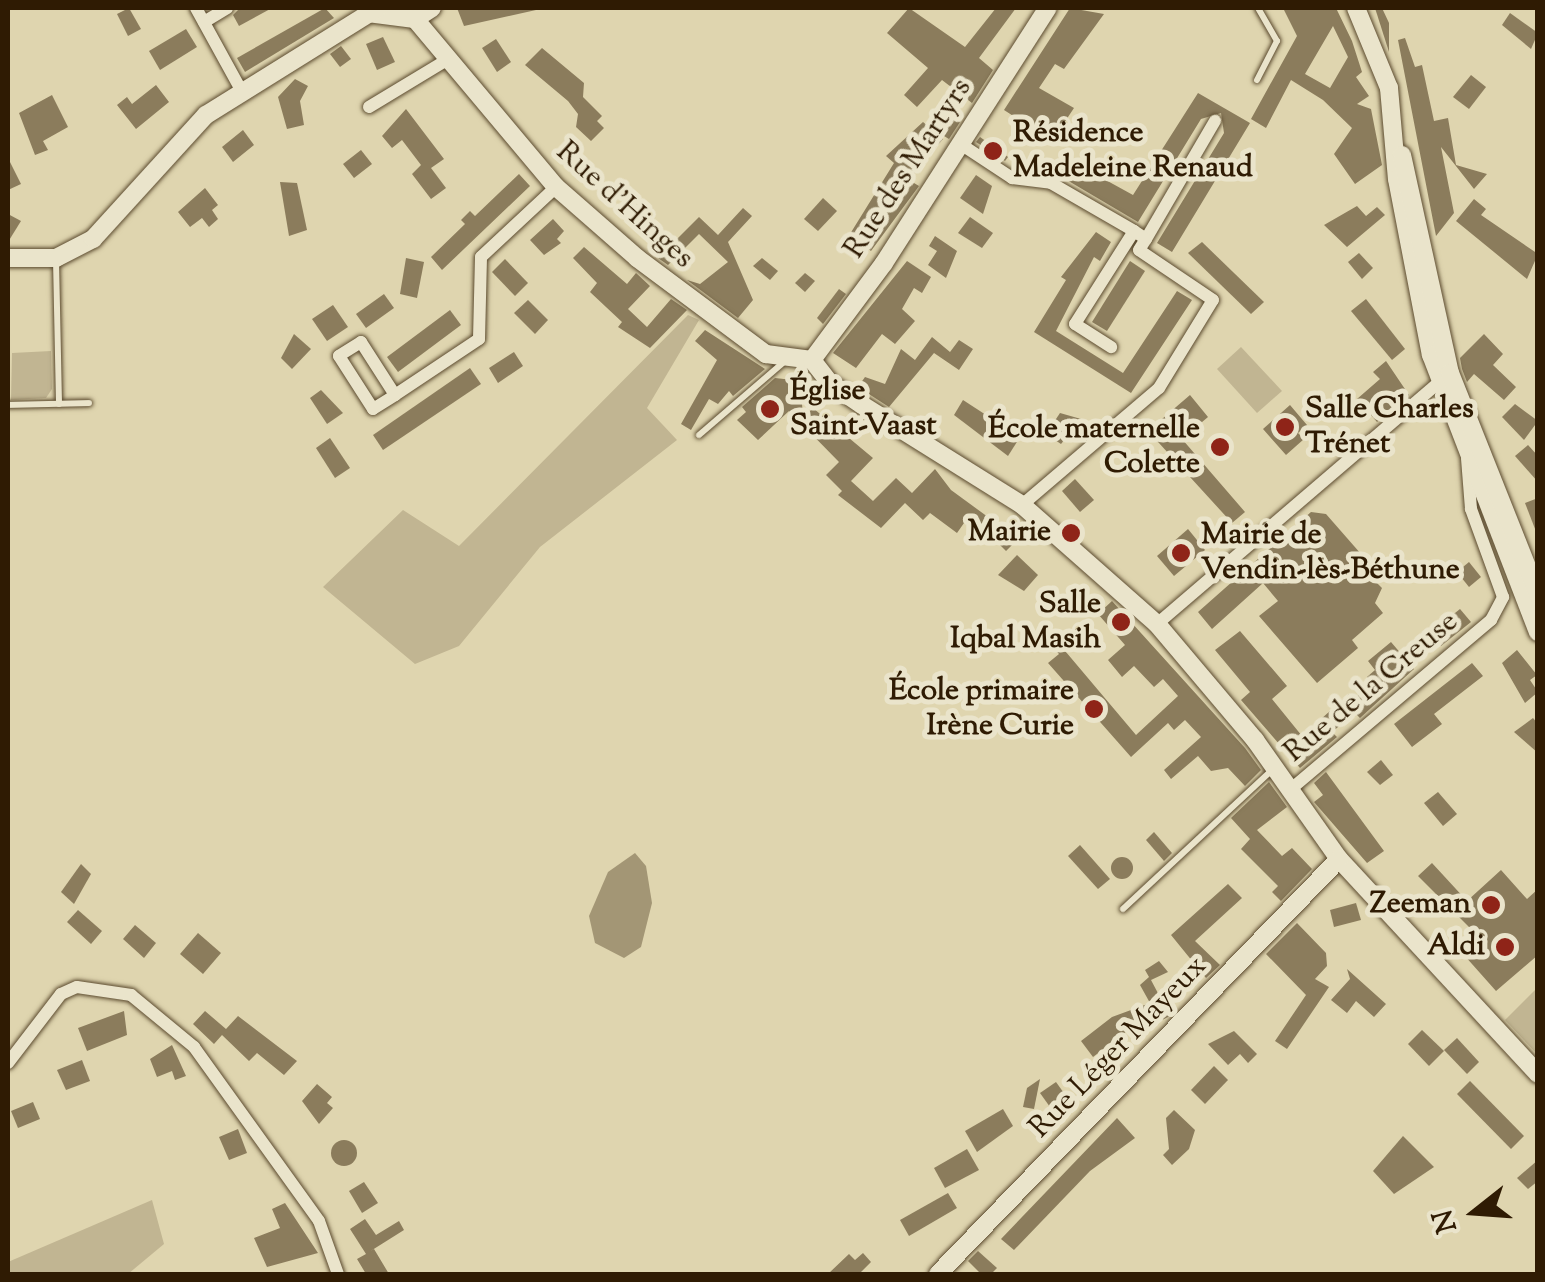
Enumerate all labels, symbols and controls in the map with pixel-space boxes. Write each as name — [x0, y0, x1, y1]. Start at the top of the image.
street label: Rue des Martyrs — [837, 72, 981, 266]
place label: Résidence Madeleine Renaud — [1013, 116, 1253, 186]
street label: Rue d'Hinges — [548, 135, 700, 277]
marker: Résidence Madeleine Renaud — [982, 140, 1004, 162]
place label: Église Saint-Vaast — [790, 374, 937, 444]
place label: Salle Charles Trénet — [1305, 392, 1474, 462]
marker: Église Saint-Vaast — [759, 398, 781, 420]
place label: École maternelle Colette — [988, 412, 1200, 482]
marker: Salle Charles Trénet — [1274, 416, 1296, 438]
marker: École maternelle Colette — [1209, 436, 1231, 458]
place label: Mairie — [968, 515, 1051, 551]
place label: Mairie de Vendin-lès-Béthune — [1201, 518, 1460, 588]
marker: Mairie — [1060, 522, 1082, 544]
marker: Mairie de Vendin-lès-Béthune — [1170, 542, 1192, 564]
place label: Salle Iqbal Masih — [950, 587, 1101, 658]
street label: Rue de la Creuse — [1278, 605, 1466, 771]
marker: Salle Iqbal Masih — [1110, 611, 1132, 633]
place label: École primaire Irène Curie — [889, 674, 1074, 744]
marker: École primaire Irène Curie — [1083, 698, 1105, 720]
place label: Zeeman — [1370, 887, 1471, 923]
marker: Zeeman — [1480, 894, 1502, 916]
place label: Aldi — [1427, 929, 1485, 965]
marker: Aldi — [1494, 936, 1516, 958]
street label: Rue Léger Mayeux — [1023, 949, 1215, 1147]
north arrow — [1425, 1162, 1525, 1262]
text: N — [1424, 1204, 1469, 1237]

